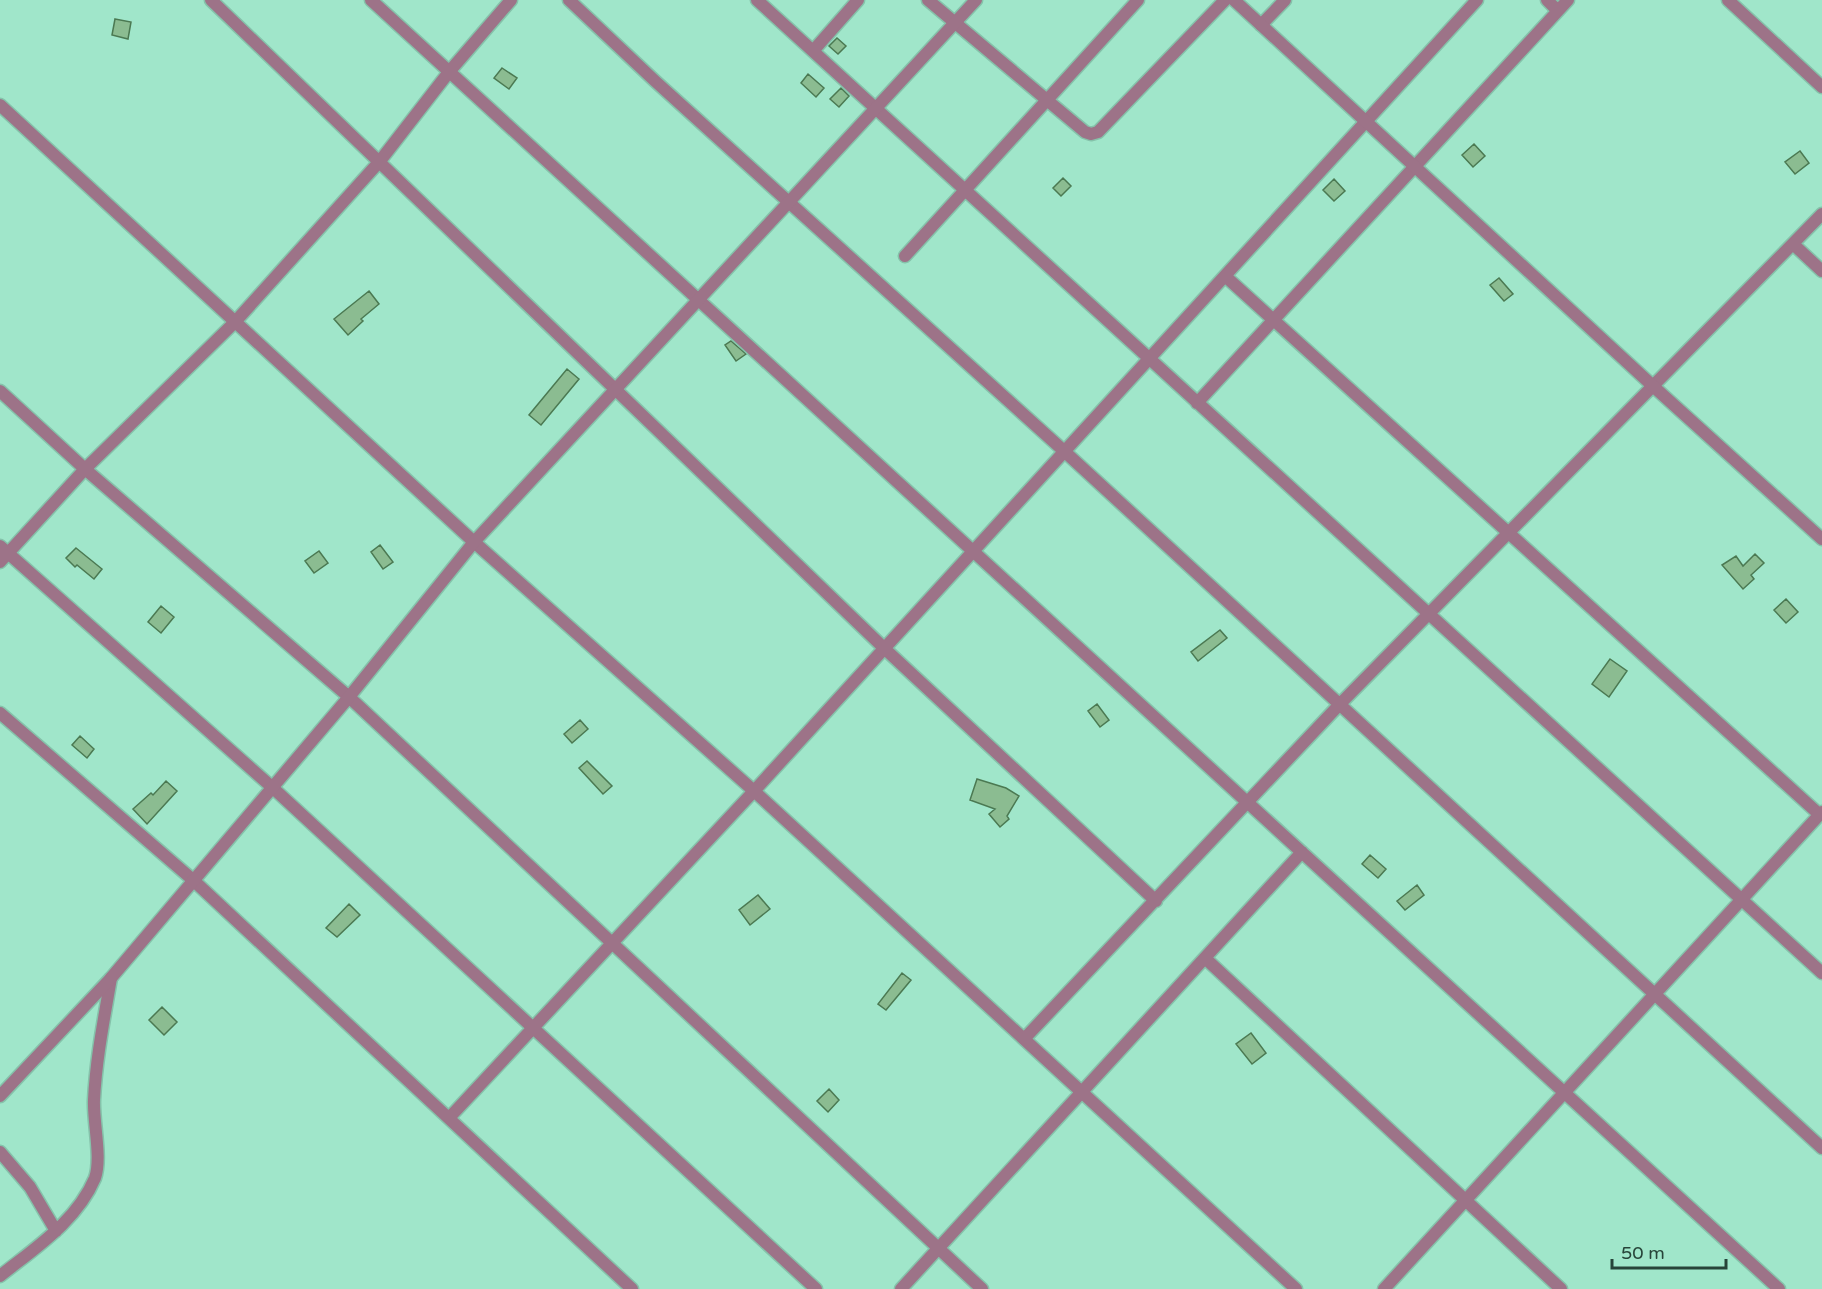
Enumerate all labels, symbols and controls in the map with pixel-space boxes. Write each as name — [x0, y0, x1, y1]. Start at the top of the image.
scale bar — [1612, 1232, 1726, 1270]
text: 50 m — [1621, 1242, 1665, 1264]

